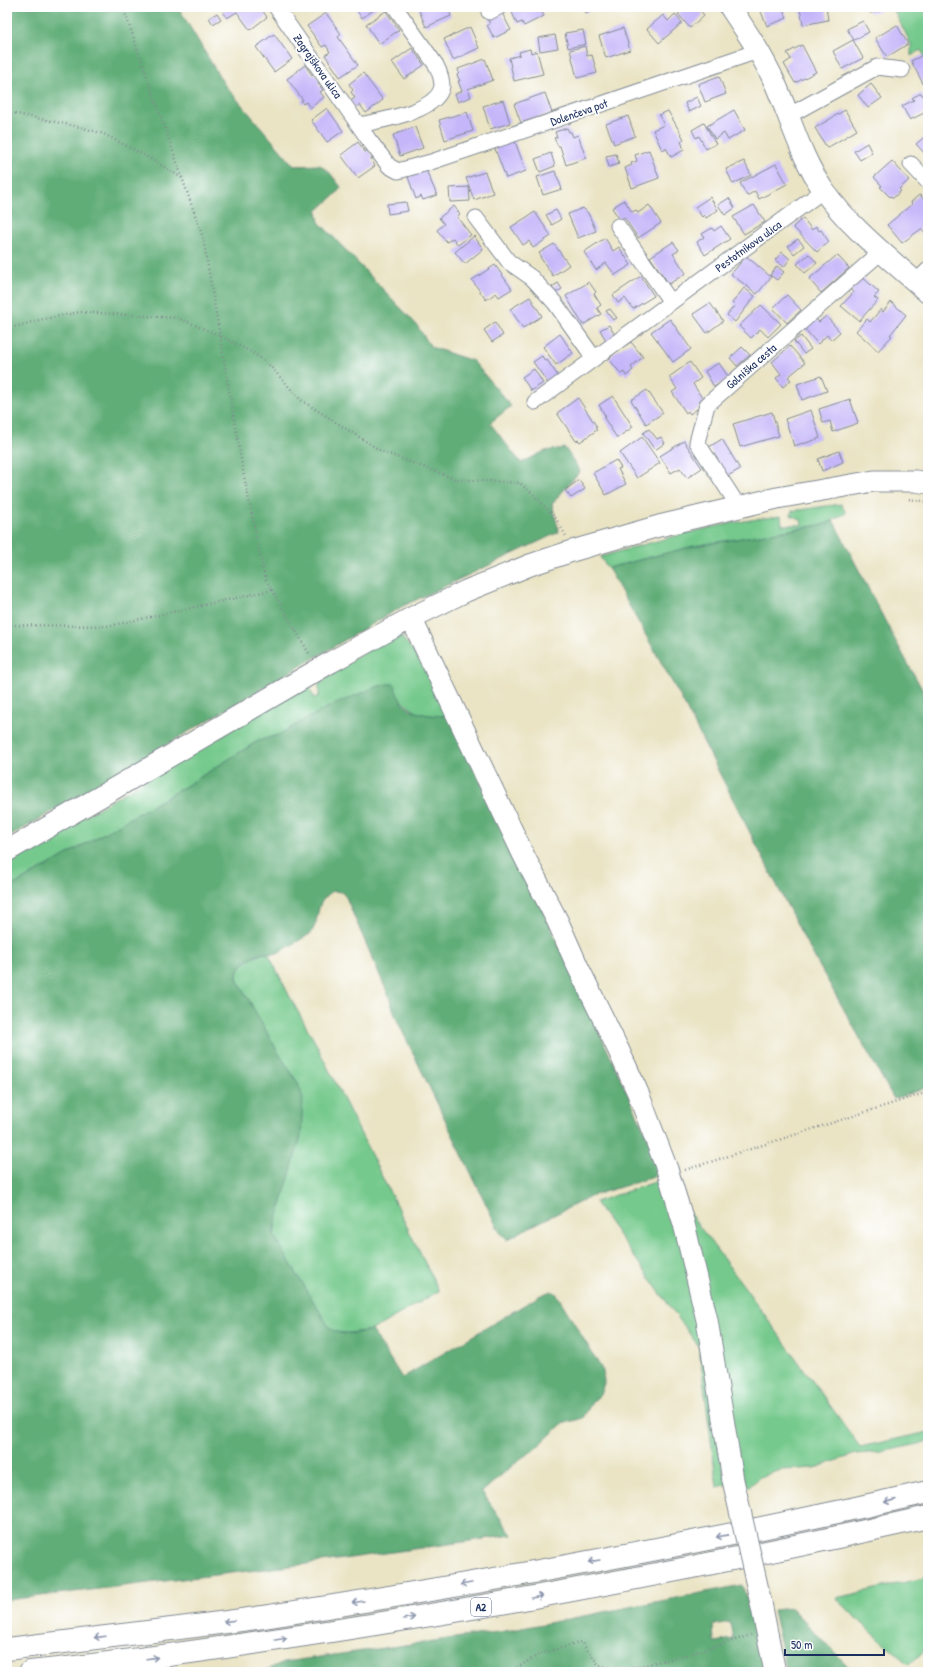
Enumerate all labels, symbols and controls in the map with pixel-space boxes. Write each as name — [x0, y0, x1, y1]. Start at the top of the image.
street label: Zagrajškova ulica — [290, 30, 347, 102]
street label: Dolenčeva pot — [548, 94, 611, 130]
street label: Pestotnikova ulica — [711, 216, 785, 276]
street label: Golniška cesta — [722, 339, 780, 393]
one-way arrow — [884, 1497, 897, 1505]
one-way arrow — [716, 1533, 729, 1541]
one-way arrow — [588, 1558, 601, 1566]
one-way arrow — [460, 1580, 473, 1588]
one-way arrow — [530, 1593, 543, 1601]
one-way arrow — [352, 1598, 365, 1606]
road number: A2 — [471, 1598, 491, 1616]
one-way arrow — [402, 1614, 415, 1622]
one-way arrow — [223, 1617, 236, 1625]
scale bar — [785, 1631, 884, 1657]
one-way arrow — [94, 1633, 107, 1641]
one-way arrow — [274, 1635, 287, 1643]
text: 50 m — [791, 1636, 812, 1653]
one-way arrow — [145, 1654, 158, 1662]

